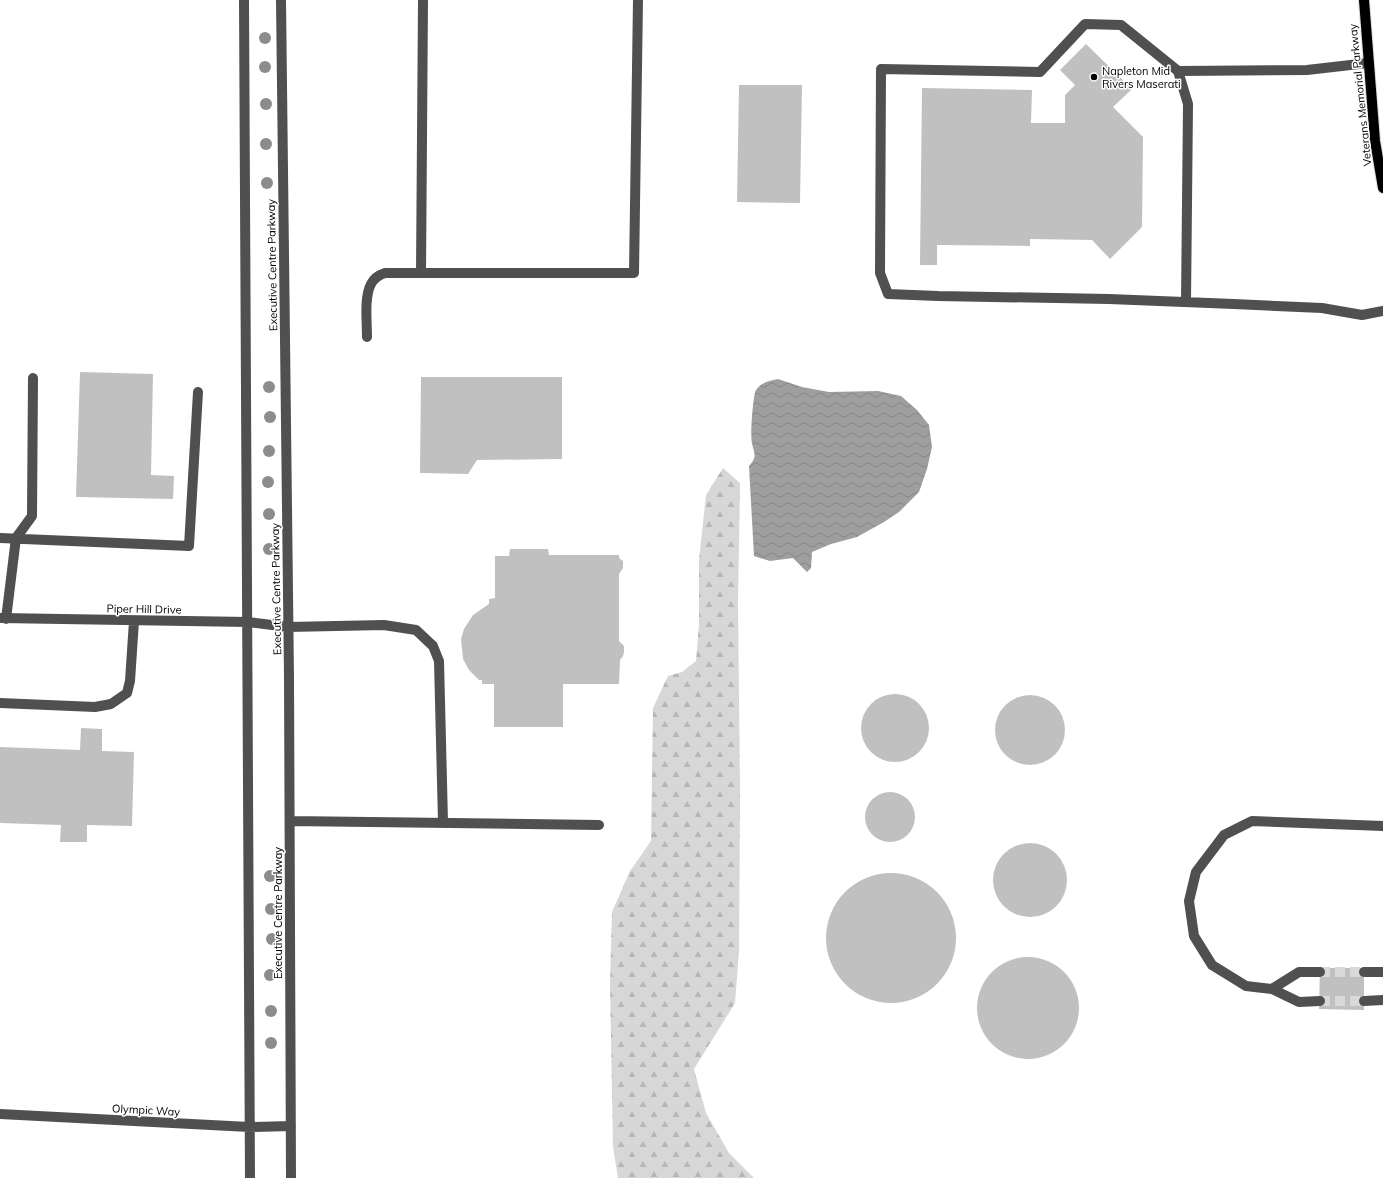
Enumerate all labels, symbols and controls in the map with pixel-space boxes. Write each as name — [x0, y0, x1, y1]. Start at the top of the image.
street label: Veterans Memorial Parkway — [1346, 23, 1374, 167]
place label: Napleton Mid Rivers Maserati — [1102, 64, 1181, 91]
marker: Napleton Mid Rivers Maserati — [1089, 72, 1099, 82]
street label: Executive Centre Parkway — [264, 199, 280, 331]
street label: Executive Centre Parkway — [268, 523, 284, 655]
street label: Piper Hill Drive — [106, 601, 182, 617]
street label: Executive Centre Parkway — [271, 847, 285, 979]
street label: Olympic Way — [112, 1101, 181, 1119]

